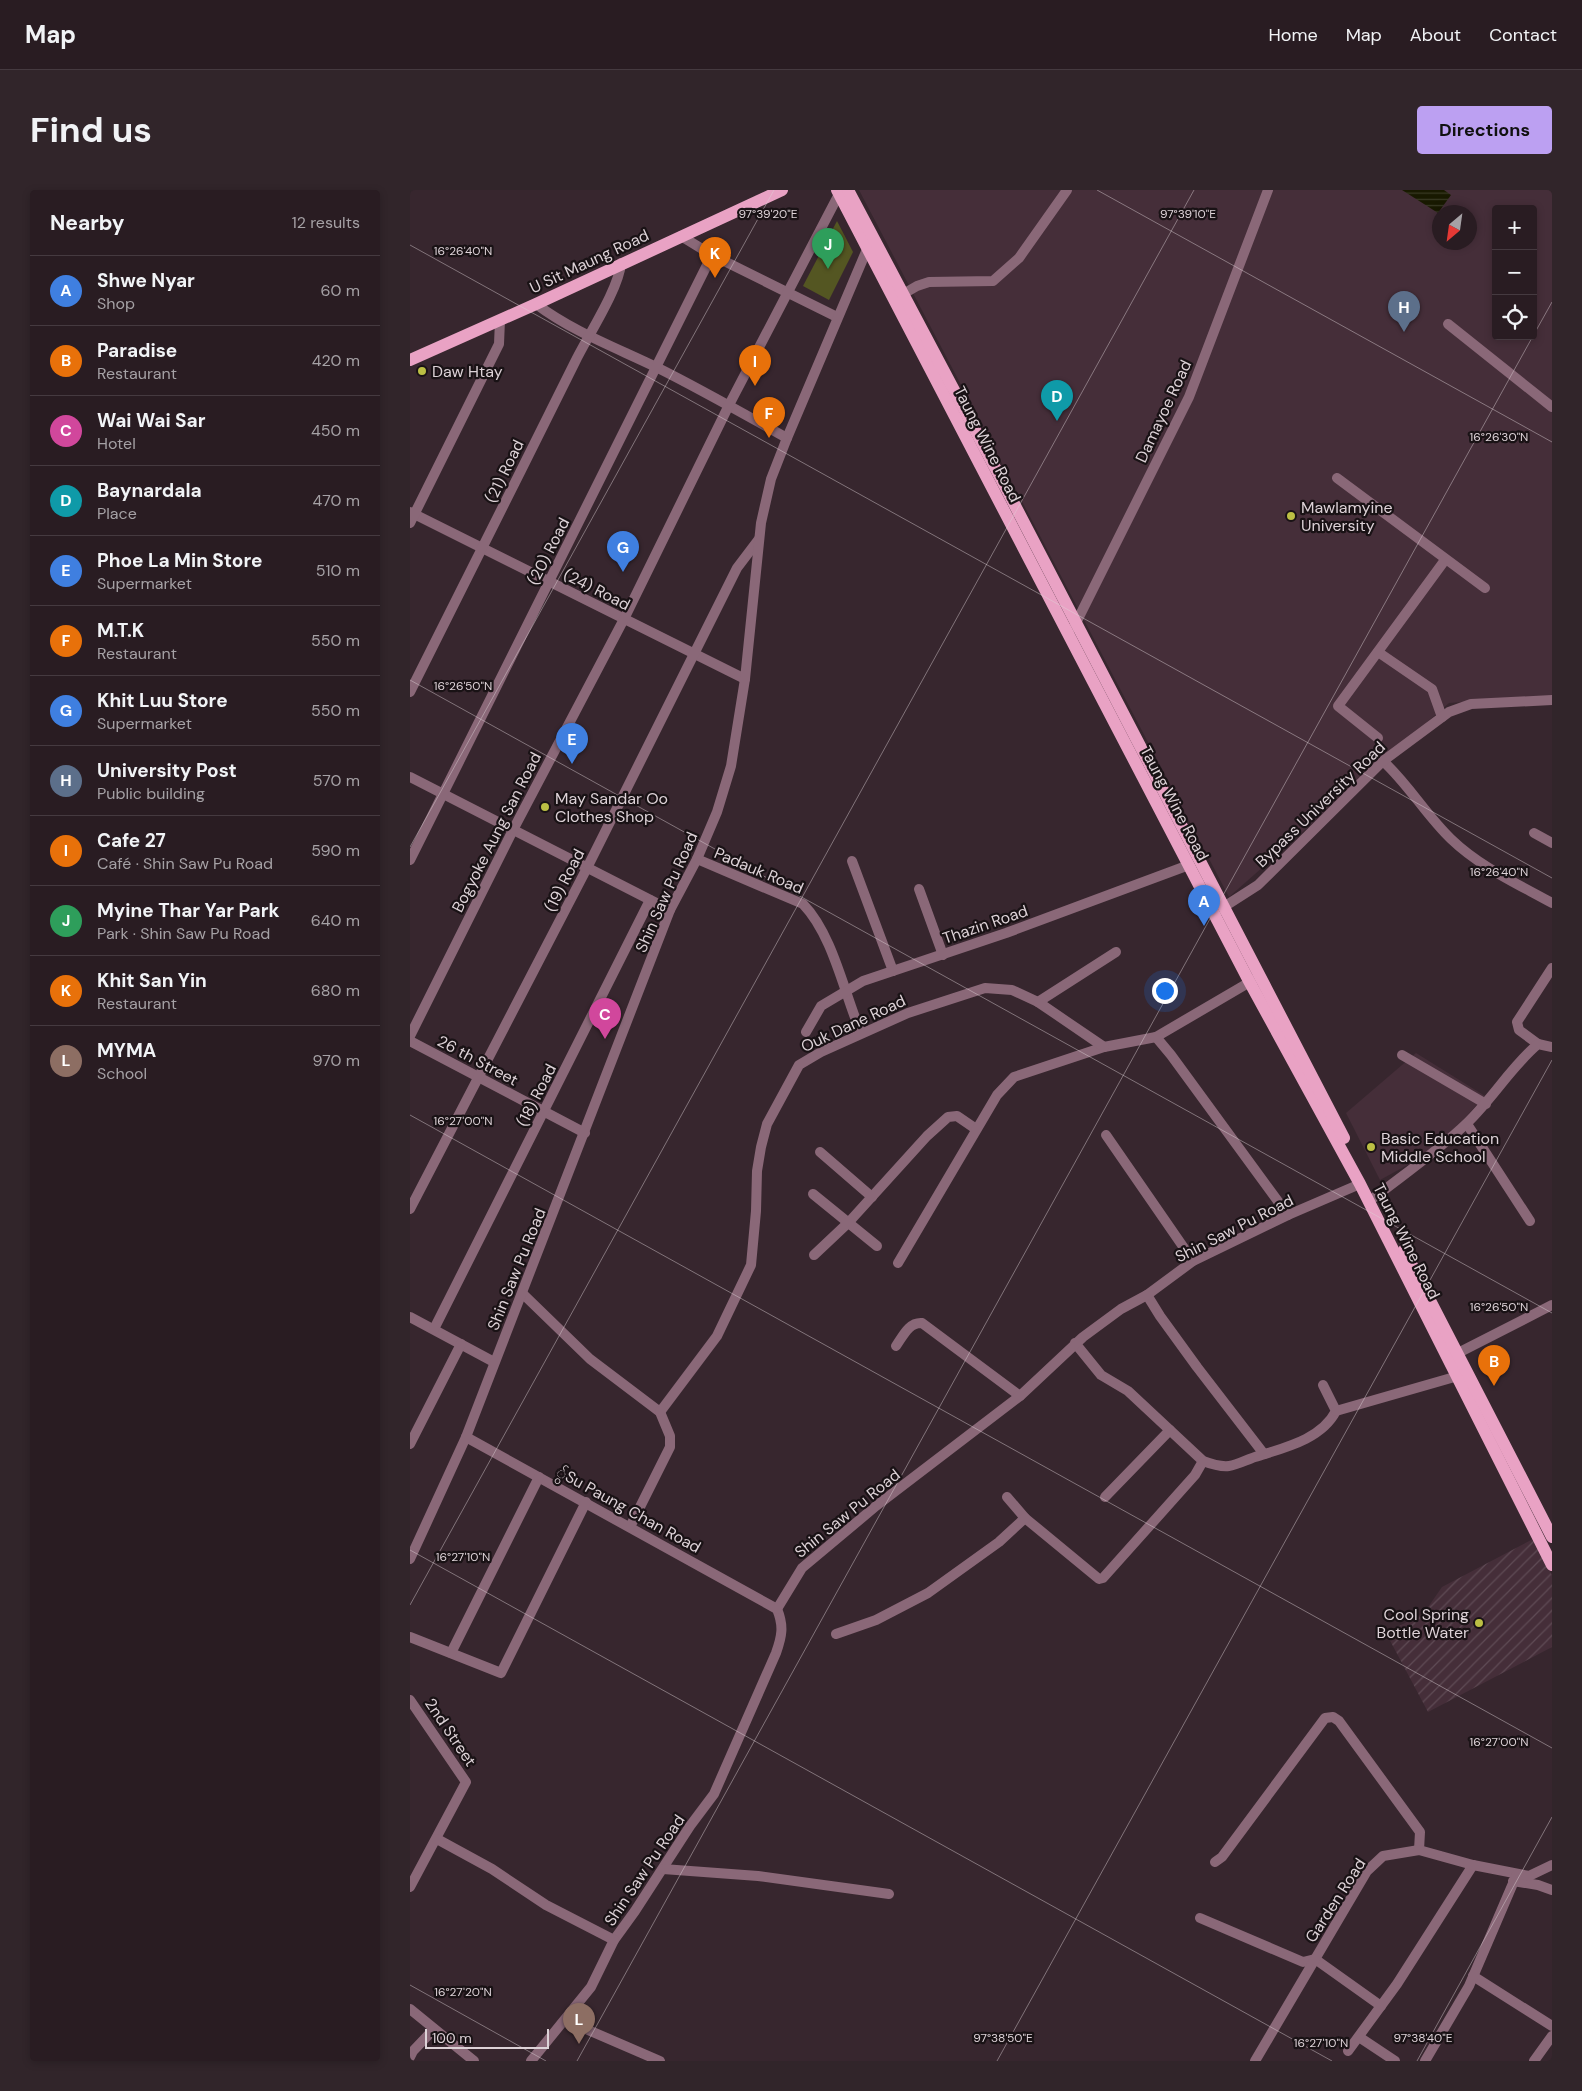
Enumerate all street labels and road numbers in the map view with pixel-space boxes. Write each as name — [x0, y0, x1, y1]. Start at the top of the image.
street label: U Sit Maung Road — [526, 225, 652, 298]
street label: Damayoe Road — [1131, 357, 1196, 466]
street label: Taung Wine Road — [949, 383, 1026, 506]
street label: (21) Road — [480, 436, 529, 506]
street label: (20) Road — [523, 514, 574, 588]
street label: (24) Road — [560, 564, 634, 615]
street label: Bypass University Road — [1251, 737, 1390, 872]
street label: Taung Wine Road — [1135, 742, 1214, 864]
street label: Bogyoke Aung San Road — [447, 749, 546, 916]
street label: Shin Saw Pu Road — [630, 829, 702, 956]
street label: Padauk Road — [711, 842, 807, 899]
street label: (19) Road — [540, 845, 589, 915]
street label: Thazin Road — [940, 900, 1031, 949]
street label: Ouk Dane Road — [797, 990, 909, 1057]
street label: 26 th Street — [434, 1030, 522, 1091]
street label: (18) Road — [512, 1060, 561, 1130]
street label: Taung Wine Road — [1368, 1180, 1445, 1303]
street label: Shin Saw Pu Road — [1172, 1190, 1297, 1267]
street label: Shin Saw Pu Road — [482, 1205, 551, 1333]
street label: ်ွSu Paung Chan Road — [551, 1461, 705, 1560]
street label: Shin Saw Pu Road — [790, 1464, 904, 1562]
street label: 2nd Street — [420, 1694, 481, 1771]
street label: Shin Saw Pu Road — [599, 1811, 689, 1930]
street label: Garden Road — [1300, 1854, 1370, 1946]

